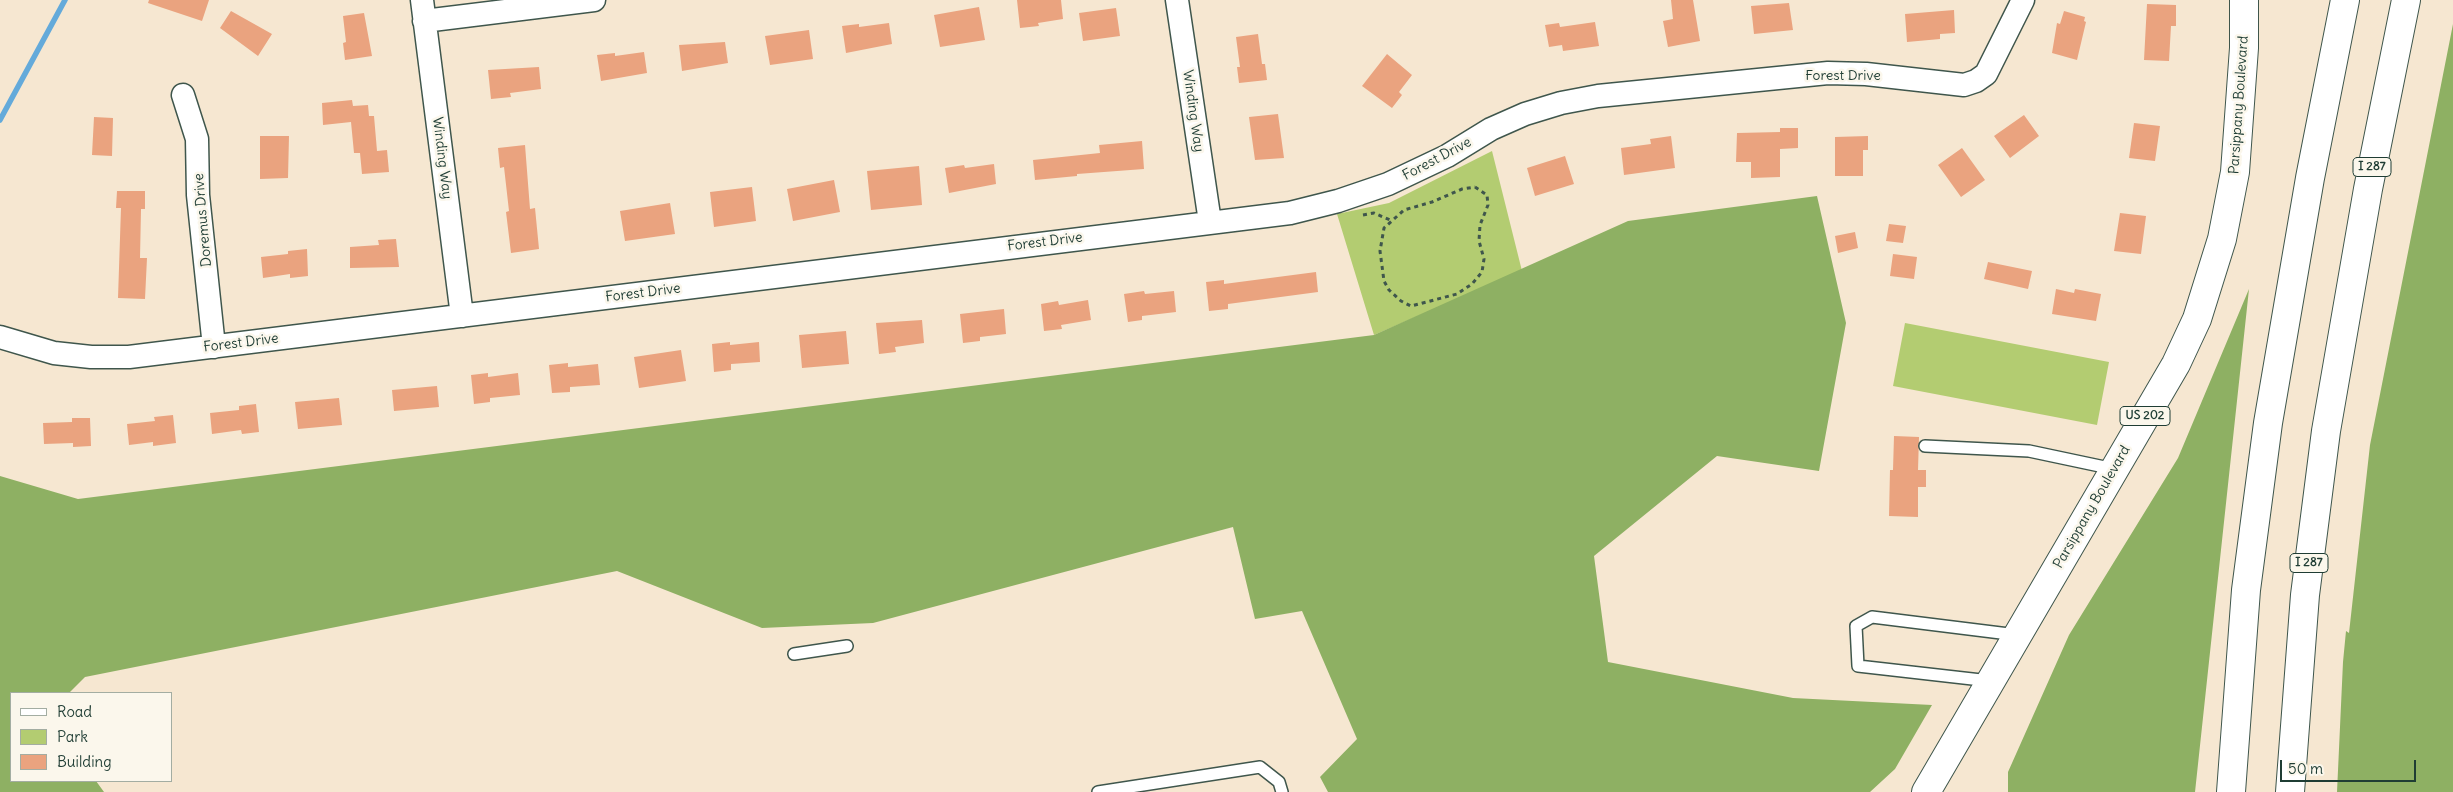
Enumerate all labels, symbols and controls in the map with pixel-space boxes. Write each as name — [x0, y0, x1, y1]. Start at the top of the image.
street label: Parsippany Boulevard — [2226, 35, 2252, 175]
street label: Forest Drive — [1805, 68, 1881, 84]
street label: Winding Way — [1179, 69, 1207, 153]
street label: Winding Way — [429, 116, 455, 200]
street label: Forest Drive — [1400, 134, 1474, 184]
road number: I 287 — [2353, 158, 2391, 176]
street label: Doremus Drive — [191, 173, 215, 267]
street label: Forest Drive — [1006, 229, 1084, 255]
street label: Forest Drive — [604, 280, 682, 306]
street label: Forest Drive — [202, 330, 280, 356]
road number: US 202 — [2120, 406, 2170, 426]
street label: Parsippany Boulevard — [2050, 443, 2134, 571]
road number: I 287 — [2290, 554, 2328, 572]
legend — [10, 692, 172, 782]
text: Road — [57, 702, 92, 721]
text: Park — [57, 727, 88, 746]
scale bar — [2283, 750, 2419, 782]
text: Building — [57, 752, 112, 771]
text: 50 m — [2288, 759, 2323, 778]

